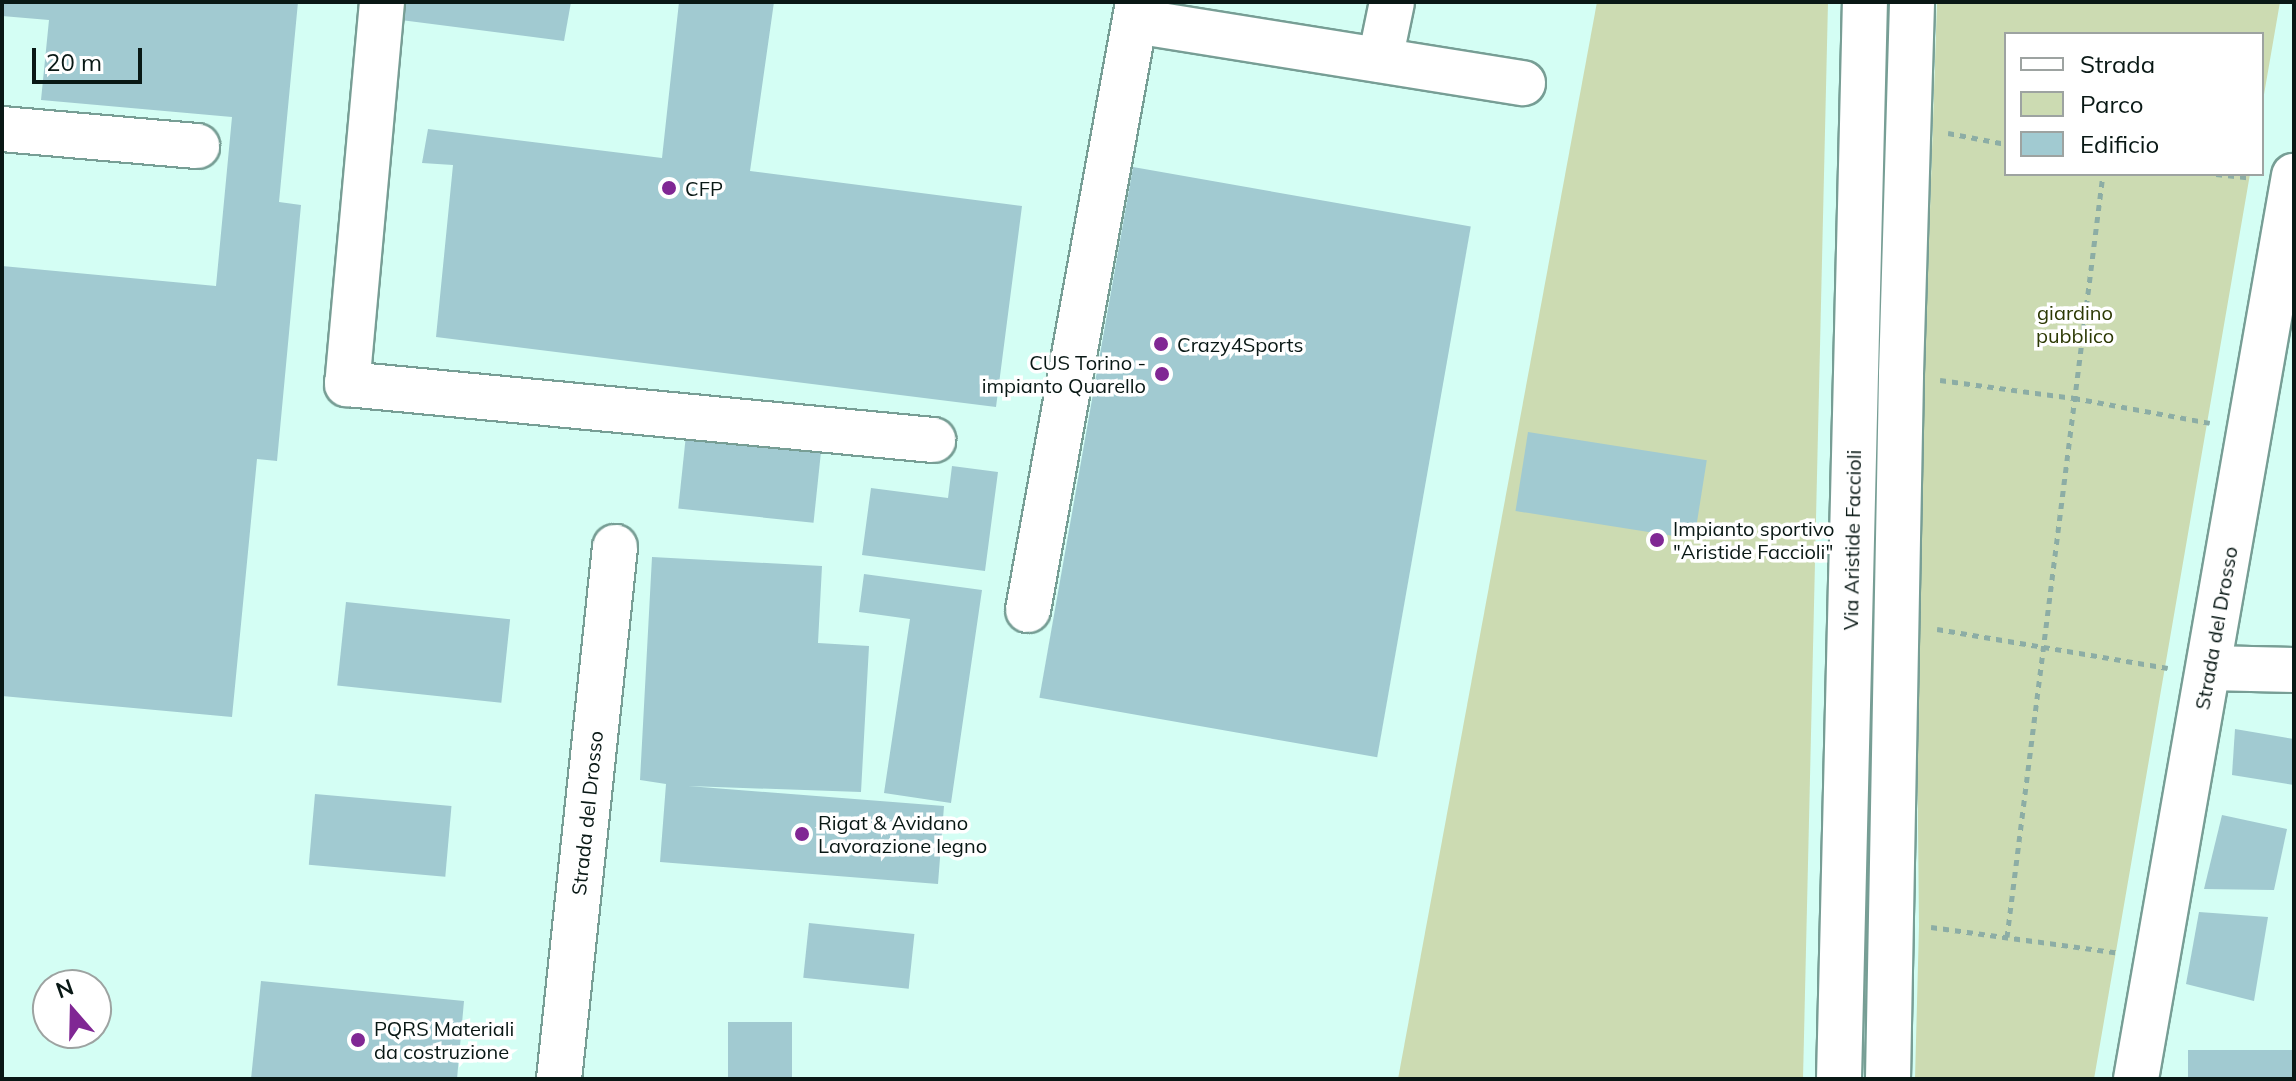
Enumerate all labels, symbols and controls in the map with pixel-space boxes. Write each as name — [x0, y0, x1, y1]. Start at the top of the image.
scale bar — [36, 32, 146, 82]
legend — [2004, 32, 2264, 176]
text: 20 m — [46, 47, 102, 77]
text: Strada — [2080, 49, 2155, 79]
text: Parco — [2080, 89, 2143, 119]
text: Edificio — [2080, 129, 2159, 159]
place label: CFP — [685, 176, 723, 200]
marker: CFP — [660, 179, 678, 197]
park label: giardino pubblico — [2036, 300, 2114, 347]
place label: Crazy4Sports — [1177, 332, 1303, 356]
marker: Crazy4Sports — [1152, 335, 1170, 353]
place label: CUS Torino - impianto Quarello — [982, 350, 1146, 397]
marker: CUS Torino - impianto Quarello — [1153, 365, 1171, 383]
street label: Via Aristide Faccioli — [1838, 450, 1866, 630]
place label: Impianto sportivo "Aristide Faccioli" — [1673, 516, 1835, 563]
marker: Impianto sportivo "Aristide Faccioli" — [1648, 531, 1666, 549]
street label: Strada del Drosso — [2190, 544, 2242, 712]
street label: Strada del Drosso — [566, 729, 608, 897]
place label: Rigat & Avidano Lavorazione legno — [818, 810, 987, 857]
marker: Rigat & Avidano Lavorazione legno — [793, 825, 811, 843]
north arrow — [32, 969, 112, 1049]
text: N — [52, 972, 77, 1004]
place label: PQRS Materiali da costruzione — [374, 1016, 514, 1063]
marker: PQRS Materiali da costruzione — [349, 1031, 367, 1049]

